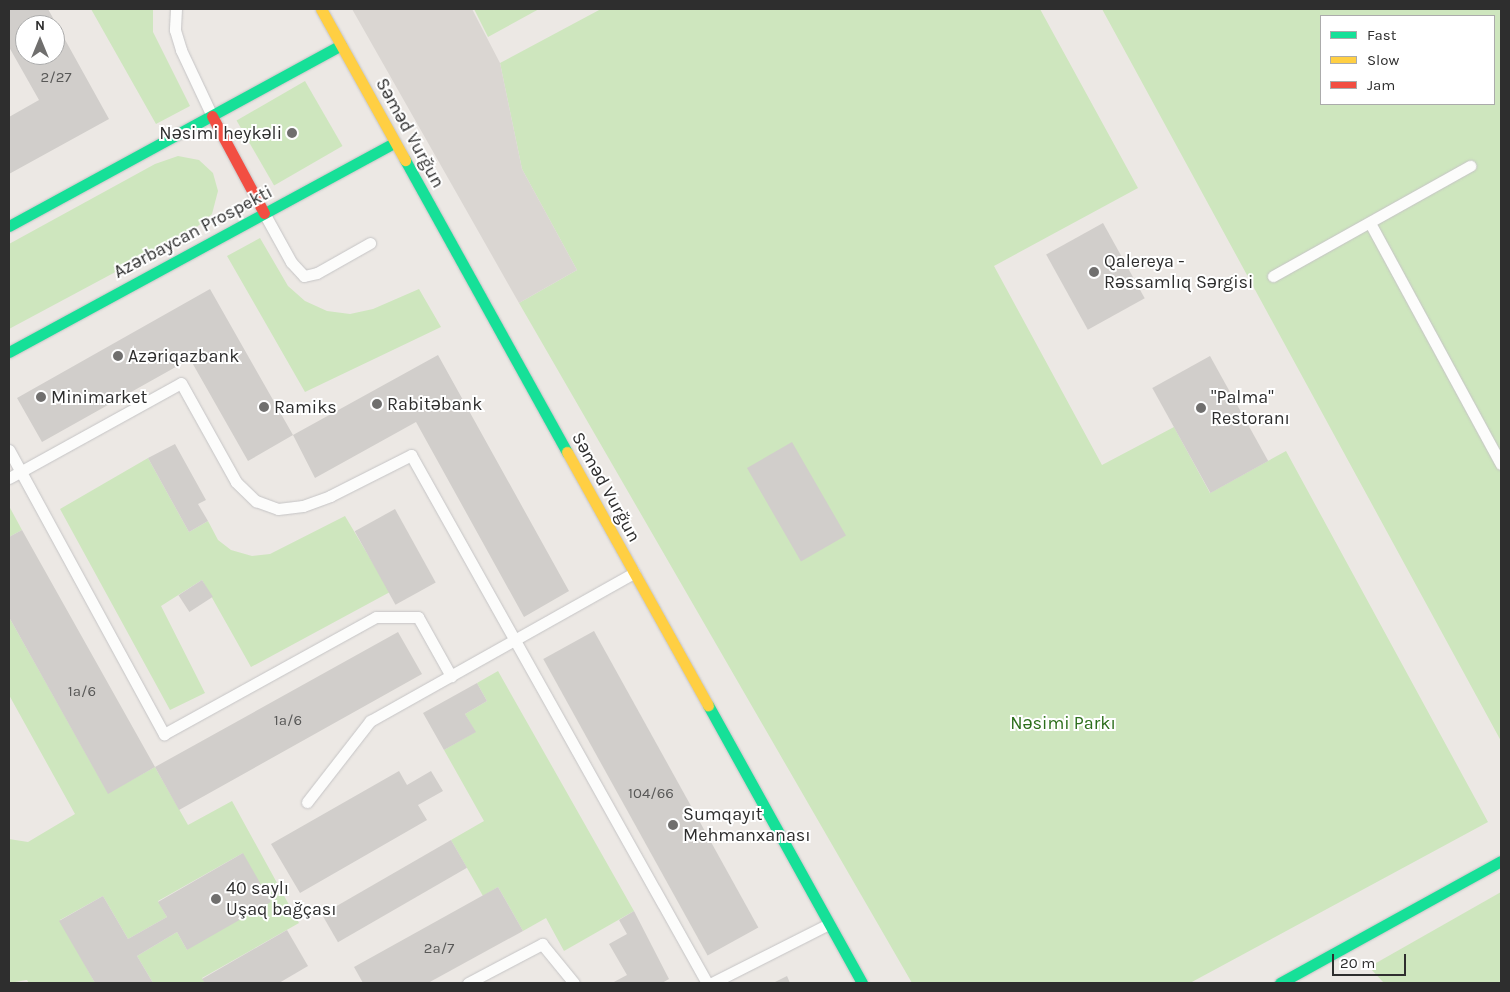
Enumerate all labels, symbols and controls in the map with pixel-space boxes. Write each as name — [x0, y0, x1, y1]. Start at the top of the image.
north arrow — [15, 15, 65, 65]
legend — [1320, 15, 1495, 105]
text: N — [35, 17, 45, 34]
text: Fast — [1367, 26, 1396, 44]
text: Slow — [1367, 51, 1399, 69]
house number: 2/27 — [41, 69, 71, 87]
street label: Səməd Vurğun — [371, 74, 449, 192]
text: Jam — [1367, 76, 1395, 94]
place label: Nəsimi heykəli — [159, 122, 282, 144]
marker: Nəsimi heykəli — [286, 127, 298, 139]
street label: Azərbaycan Prospekti — [110, 181, 276, 283]
place label: Qalereya - Rəssamlıq Sərgisi — [1104, 251, 1253, 294]
marker: Qalereya - Rəssamlıq Sərgisi — [1088, 266, 1100, 278]
place label: Azəriqazbank — [128, 345, 239, 367]
marker: Azəriqazbank — [112, 350, 124, 362]
place label: Minimarket — [51, 386, 147, 408]
place label: "Palma" Restoranı — [1211, 387, 1290, 429]
marker: Minimarket — [35, 391, 47, 403]
place label: Rabitəbank — [387, 393, 482, 415]
place label: Ramiks — [274, 396, 337, 418]
marker: Rabitəbank — [371, 398, 383, 410]
marker: Ramiks — [258, 401, 270, 413]
marker: "Palma" Restoranı — [1195, 402, 1207, 414]
street label: Səməd Vurğun — [567, 428, 645, 546]
house number: 1a/6 — [68, 683, 96, 701]
house number: 1a/6 — [274, 712, 302, 730]
park label: Nəsimi Parkı — [1010, 712, 1116, 734]
house number: 104/66 — [628, 785, 674, 803]
place label: Sumqayıt Mehmanxanası — [683, 804, 811, 846]
marker: Sumqayıt Mehmanxanası — [667, 819, 679, 831]
place label: 40 saylı Uşaq bağçası — [226, 878, 337, 921]
marker: 40 saylı Uşaq bağçası — [210, 893, 222, 905]
house number: 2a/7 — [424, 940, 454, 958]
scale bar — [1335, 944, 1409, 976]
text: 20 m — [1340, 954, 1375, 972]

